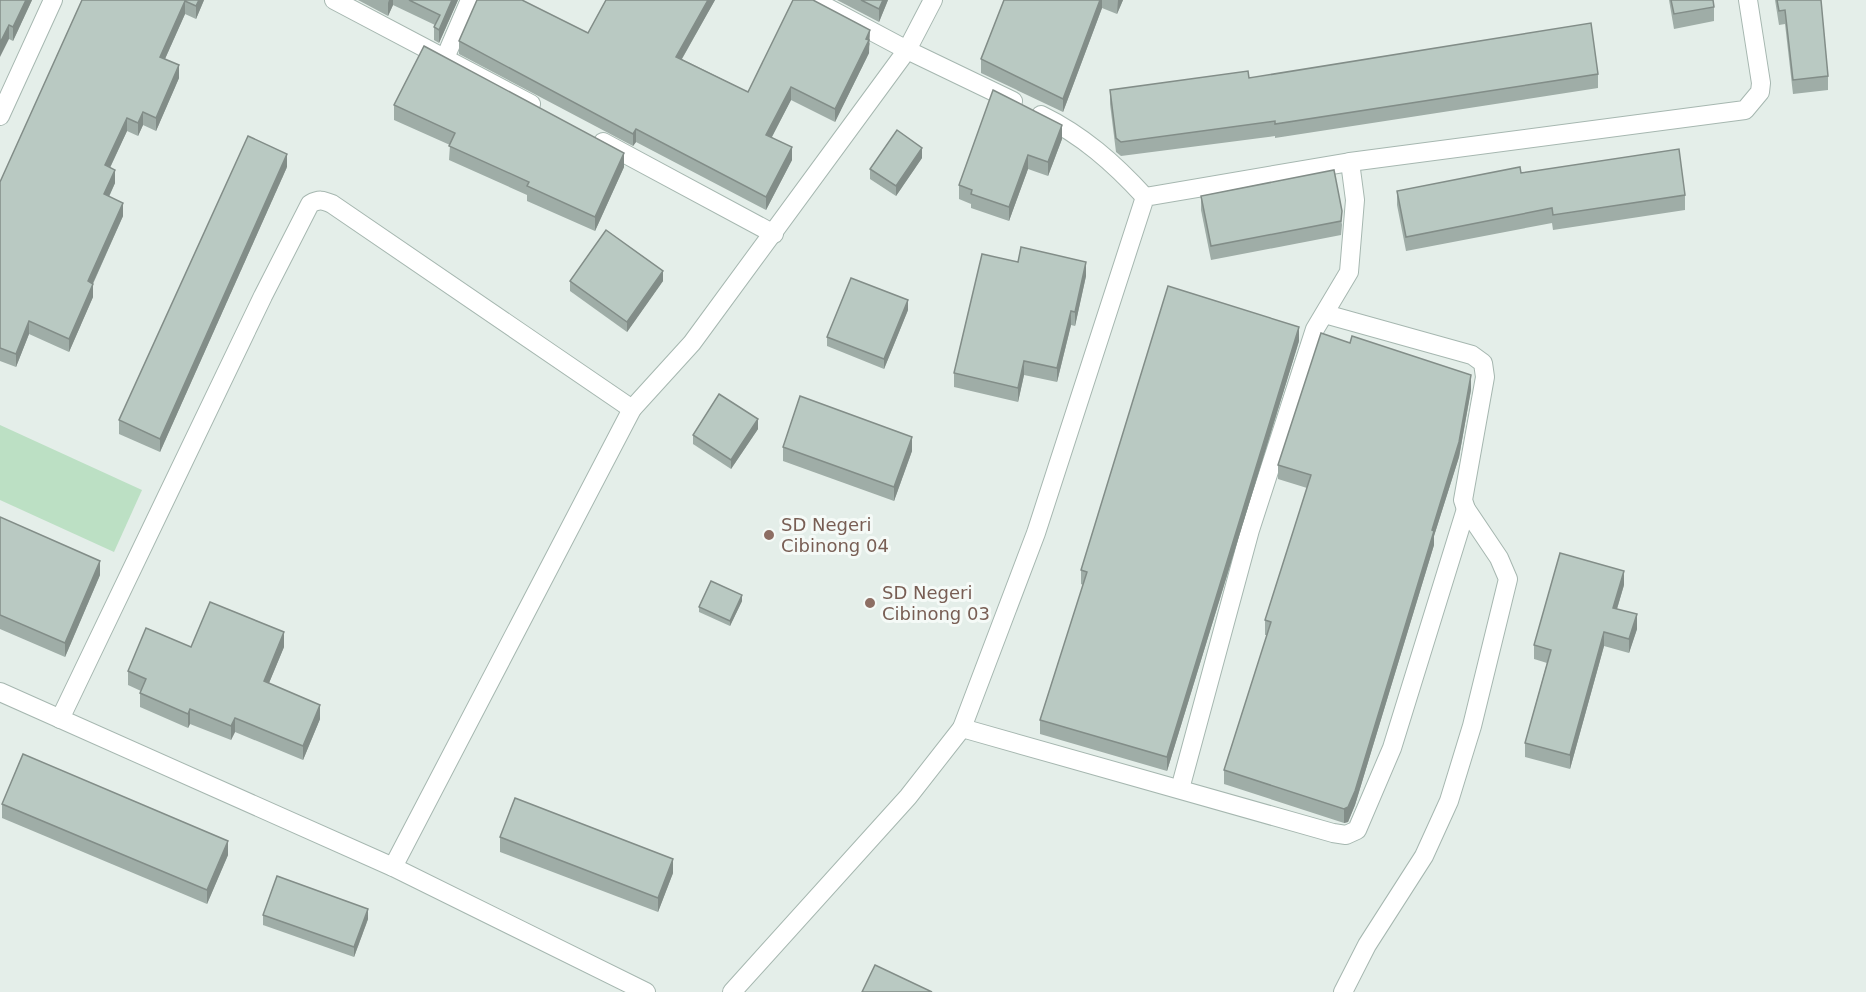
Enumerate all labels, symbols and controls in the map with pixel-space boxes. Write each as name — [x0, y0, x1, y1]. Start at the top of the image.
place label: SD Negeri Cibinong 04 — [781, 514, 889, 556]
marker: SD Negeri Cibinong 04 — [762, 528, 776, 542]
place label: SD Negeri Cibinong 03 — [882, 582, 990, 624]
marker: SD Negeri Cibinong 03 — [863, 596, 877, 610]

